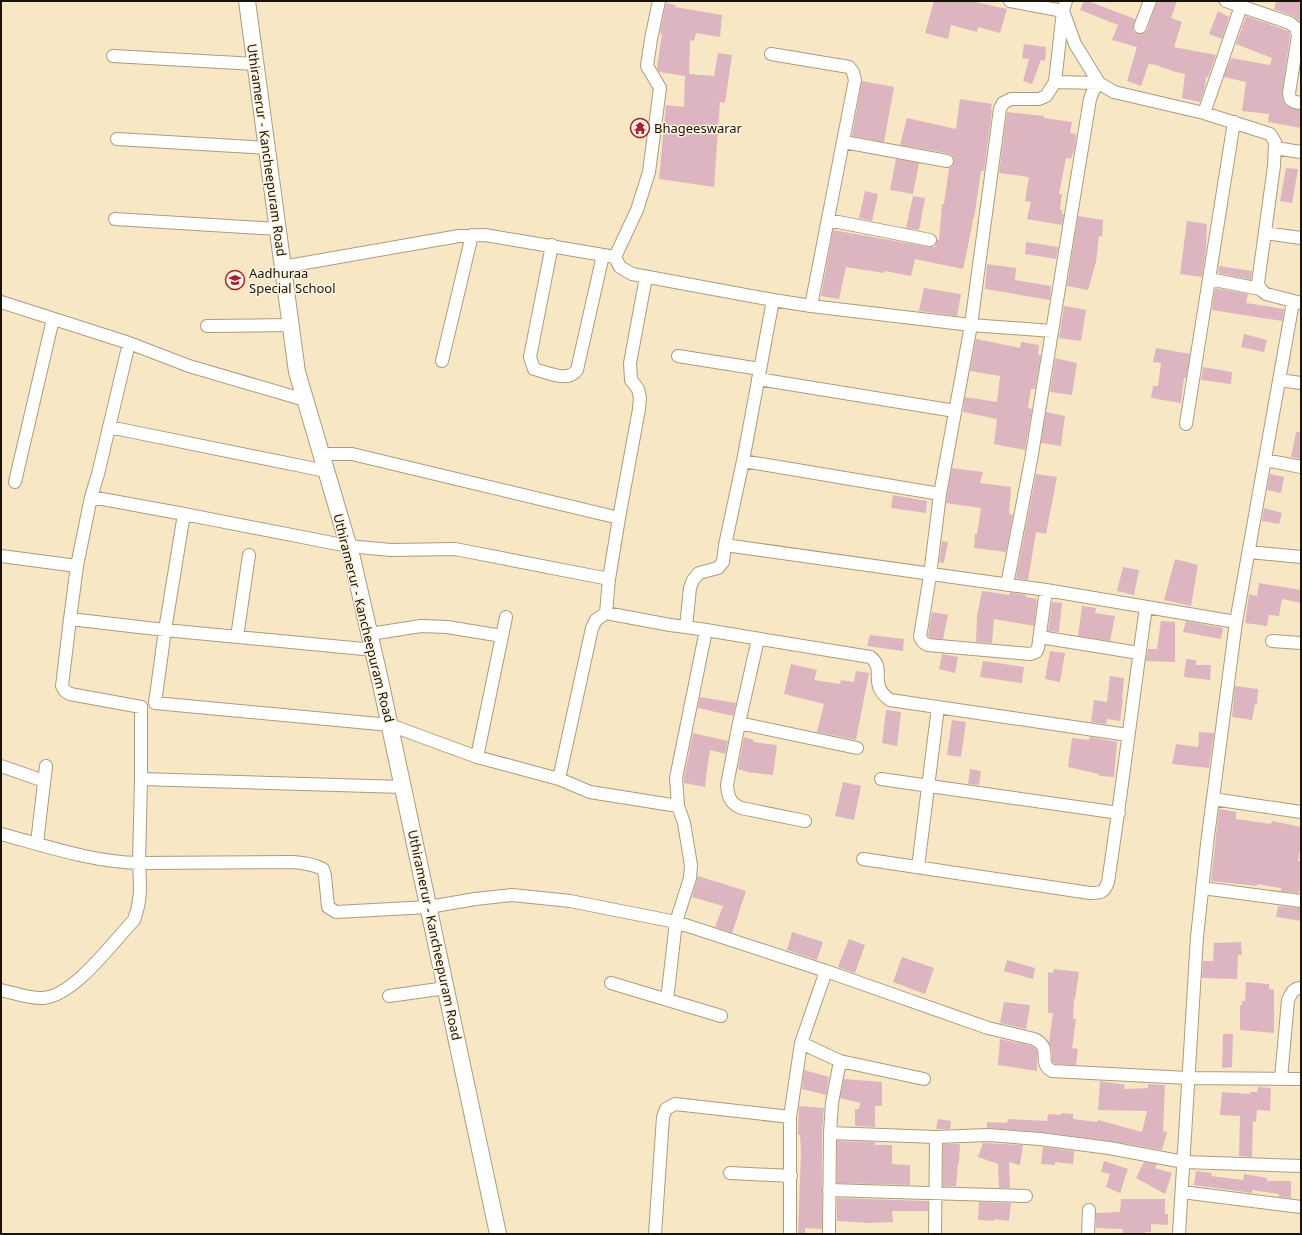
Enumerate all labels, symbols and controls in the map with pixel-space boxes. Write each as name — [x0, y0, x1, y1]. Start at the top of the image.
street label: Uthiramerur - Kancheepuram Road — [243, 42, 291, 258]
temple icon: Bhageeswarar — [629, 117, 651, 139]
place label: Bhageeswarar — [654, 119, 743, 137]
place label: Aadhuraa Special School — [249, 264, 336, 297]
school or university icon: Aadhuraa Special School — [224, 269, 246, 291]
street label: Uthiramerur - Kancheepuram Road — [329, 512, 399, 724]
street label: Uthiramerur - Kancheepuram Road — [404, 828, 466, 1042]

